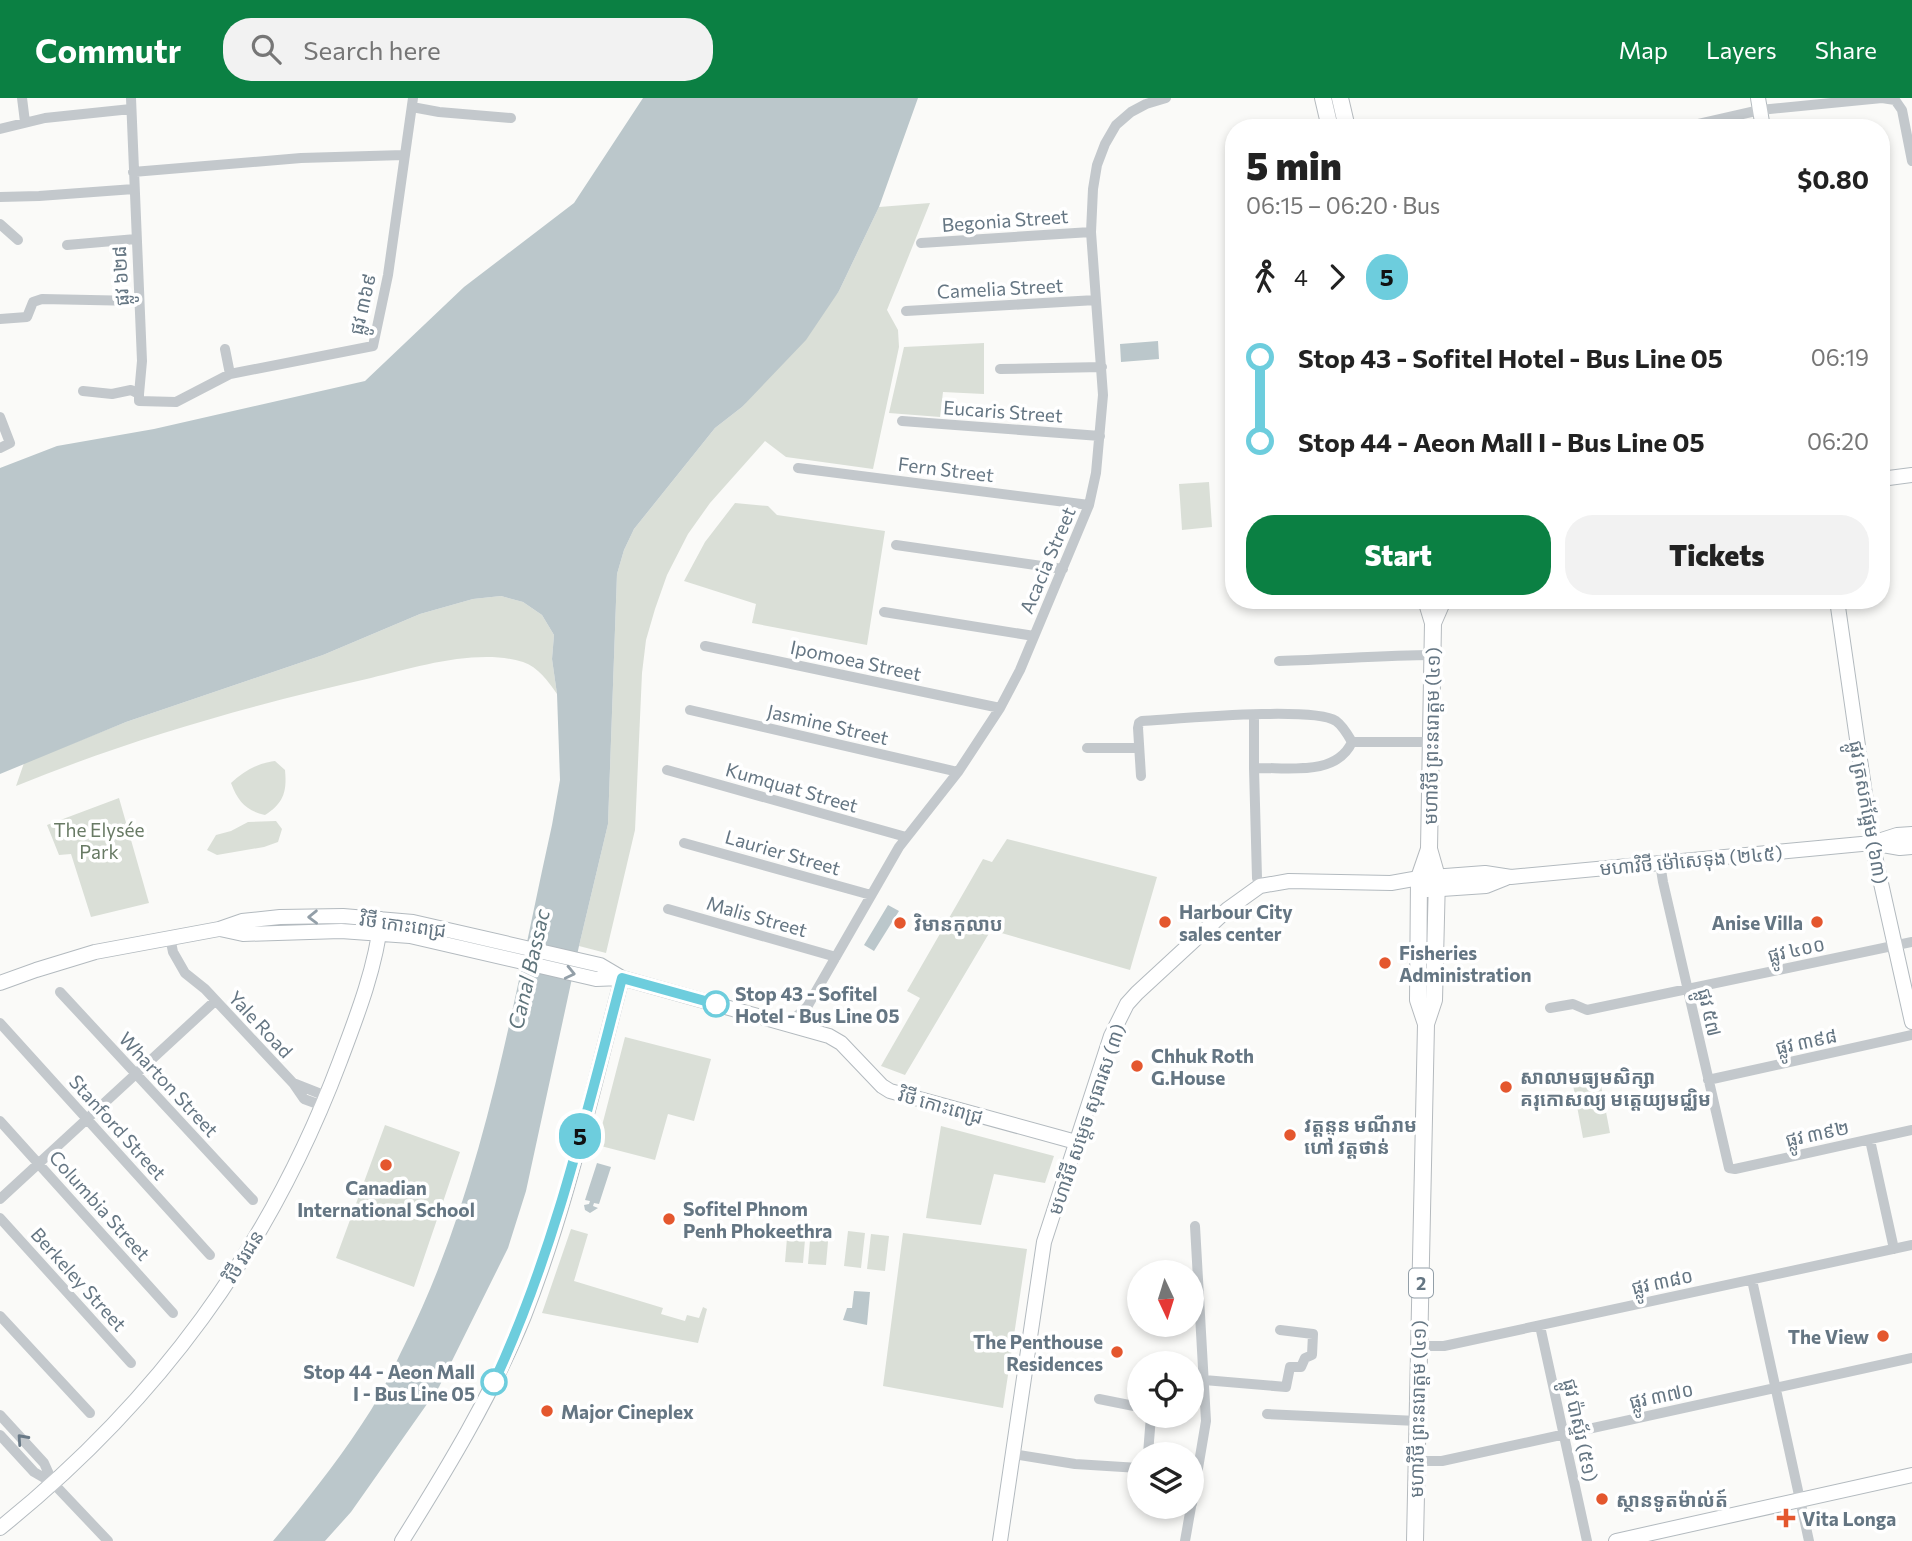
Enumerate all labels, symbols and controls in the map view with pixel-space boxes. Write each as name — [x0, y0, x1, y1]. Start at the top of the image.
search box — [223, 18, 713, 81]
text: Commutr — [35, 29, 181, 70]
icon: search — [247, 30, 285, 68]
text: Search here — [303, 34, 441, 65]
text: Map — [1619, 35, 1668, 64]
text: Layers — [1706, 35, 1777, 64]
text: Share — [1815, 35, 1877, 64]
text: 5 min — [1246, 141, 1342, 188]
text: $0.80 — [1797, 163, 1869, 194]
text: 06:15 – 06:20 · Bus — [1246, 191, 1440, 219]
street label: Begonia Street — [941, 204, 1069, 236]
street label: ផ្លូវ ៦២៨ — [107, 245, 140, 307]
icon: walk — [1246, 258, 1284, 296]
icon: forward — [1318, 258, 1356, 296]
text: 5 — [1380, 262, 1394, 291]
text: 4 — [1294, 263, 1308, 291]
street label: ផ្លូវ ៣៦៩ — [344, 271, 387, 338]
street label: Camelia Street — [936, 273, 1064, 303]
text: Stop 43 - Sofitel Hotel - Bus Line 05 — [1298, 342, 1723, 373]
text: 06:19 — [1811, 343, 1869, 371]
street label: Eucaris Street — [942, 395, 1064, 427]
text: Stop 44 - Aeon Mall I - Bus Line 05 — [1298, 426, 1705, 457]
text: 06:20 — [1807, 427, 1869, 455]
street label: Fern Street — [897, 452, 995, 486]
street label: Acacia Street — [1014, 503, 1080, 617]
button: Start — [1246, 515, 1551, 595]
button: Tickets — [1565, 515, 1869, 595]
street label: Ipomoea Street — [788, 635, 924, 685]
street label: មហាវិថី ព្រះនរោត្តម (៤១) — [1418, 647, 1446, 825]
street label: Jasmine Street — [765, 699, 891, 749]
street label: ផ្លូវ ត្រសក់ផ្អែម (៦៣) — [1839, 738, 1893, 887]
street label: Kumquat Street — [723, 757, 861, 817]
park label: The Elysée Park — [53, 818, 145, 863]
street label: Laurier Street — [723, 825, 843, 879]
street label: មហាវិថី ម៉ៅសេទុង (២៤៥) — [1599, 841, 1784, 882]
street label: Malis Street — [704, 891, 810, 941]
place label: Harbour City sales center — [1179, 900, 1293, 945]
street label: វិថី កោះពេជ្រ — [357, 906, 448, 942]
water label: Canal Bassac — [502, 906, 554, 1032]
one-way arrow — [308, 909, 319, 924]
place label: Anise Villa — [1711, 911, 1803, 934]
place label: វិមានកុលាប — [914, 912, 1003, 936]
marker: Harbour City sales center — [1157, 914, 1173, 930]
marker: Anise Villa — [1809, 914, 1825, 930]
marker: វិមានកុលាប — [892, 915, 908, 931]
street label: ផ្លូវ ៤០០ — [1765, 932, 1828, 973]
place label: Fisheries Administration — [1399, 941, 1532, 986]
marker: Fisheries Administration — [1377, 955, 1393, 971]
one-way arrow — [564, 964, 576, 979]
place label: Stop 43 - Sofitel Hotel - Bus Line 05 — [735, 982, 900, 1027]
street label: Yale Road — [224, 986, 298, 1062]
street label: ផ្លូវ ៥៧ — [1687, 986, 1727, 1040]
marker: Stop 43 - Sofitel Hotel - Bus Line 05 — [703, 991, 729, 1017]
street label: មហាវិថី សម្តេច សុធារស (៣) — [1042, 1020, 1132, 1218]
street label: ផ្លូវ ៣៩៨ — [1773, 1023, 1840, 1065]
street label: Wharton Street — [115, 1027, 224, 1141]
place label: Chhuk Roth G.House — [1151, 1044, 1254, 1089]
marker: Chhuk Roth G.House — [1129, 1058, 1145, 1074]
place label: សាលាមធ្យមសិក្សា គរុកោសល្យ មត្តេយ្យមជ្ឈិម — [1520, 1065, 1711, 1111]
street label: Stanford Street — [65, 1070, 171, 1184]
marker: សាលាមធ្យមសិក្សា គរុកោសល្យ មត្តេយ្យមជ្ឈិម — [1498, 1079, 1514, 1095]
street label: វិថី កោះពេជ្រ — [895, 1082, 986, 1129]
line badge: 5 — [557, 1113, 603, 1159]
place label: វត្តនួន មណីរាម ហៅ វត្តថាន់ — [1304, 1113, 1417, 1159]
street label: ផ្លូវ ៣៩២ — [1783, 1115, 1852, 1157]
text: 5 — [573, 1121, 587, 1150]
marker: វត្តនួន មណីរាម ហៅ វត្តថាន់ — [1282, 1127, 1298, 1143]
street label: Columbia Street — [45, 1145, 155, 1265]
marker: Canadian International School — [378, 1157, 394, 1173]
place label: Canadian International School — [297, 1176, 475, 1221]
place label: Sofitel Phnom Penh Phokeethra — [683, 1197, 832, 1242]
marker: Sofitel Phnom Penh Phokeethra — [661, 1211, 677, 1227]
street label: Berkeley Street — [26, 1222, 132, 1336]
street label: វិថី វរជន — [218, 1225, 268, 1287]
north arrow — [1127, 1260, 1204, 1337]
map controls — [1127, 1260, 1204, 1519]
street label: ផ្លូវ ៣៨០ — [1629, 1263, 1696, 1305]
road number: 2 — [1409, 1268, 1433, 1298]
street label: មហាវិថី ព្រះនរោត្តម (៤១) — [1404, 1320, 1432, 1498]
place label: The View — [1788, 1325, 1869, 1348]
marker: The View — [1875, 1328, 1891, 1344]
place label: The Penthouse Residences — [973, 1330, 1103, 1375]
marker: The Penthouse Residences — [1109, 1344, 1125, 1360]
button: locate — [1127, 1351, 1204, 1428]
place label: Stop 44 - Aeon Mall I - Bus Line 05 — [303, 1360, 475, 1405]
marker: Stop 44 - Aeon Mall I - Bus Line 05 — [481, 1369, 507, 1395]
street label: ផ្លូវ ប៉ាស្ទ័រ (៥១) — [1552, 1376, 1603, 1485]
street label: ផ្លូវ ៣៧០ — [1627, 1377, 1697, 1420]
place label: Major Cineplex — [561, 1400, 694, 1423]
marker: Major Cineplex — [539, 1403, 555, 1419]
one-way arrow — [18, 1434, 30, 1447]
button: layers — [1127, 1442, 1204, 1519]
place label: ស្ថានទូតម៉ាល់ត៍ — [1616, 1488, 1728, 1512]
marker: ស្ថានទូតម៉ាល់ត៍ — [1594, 1491, 1610, 1507]
place label: Vita Longa — [1802, 1507, 1896, 1530]
marker: Vita Longa — [1776, 1508, 1796, 1528]

